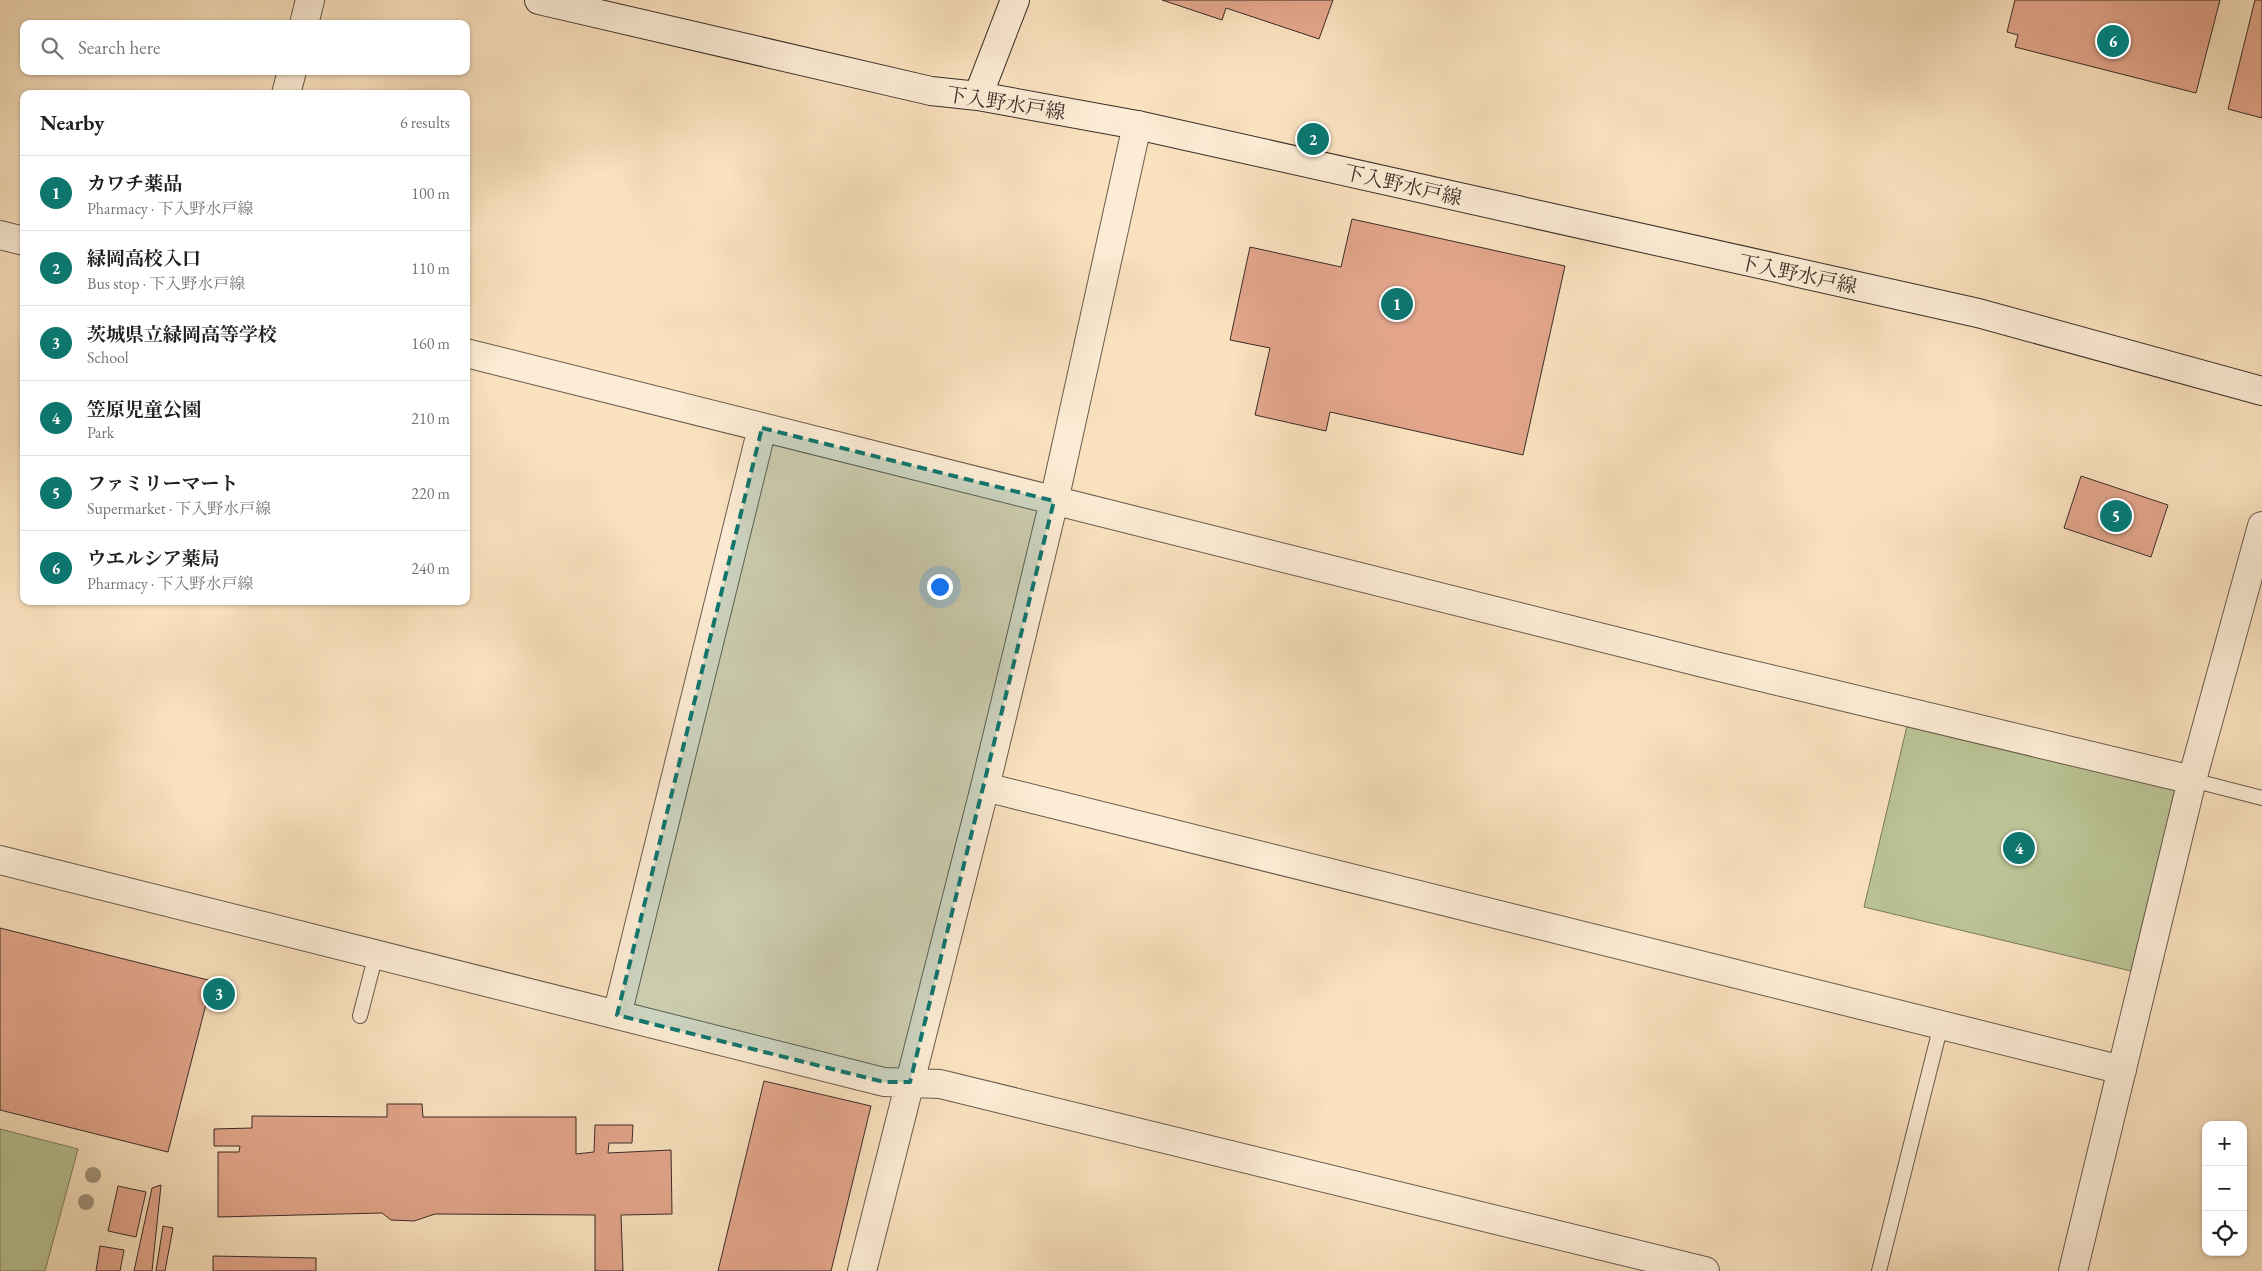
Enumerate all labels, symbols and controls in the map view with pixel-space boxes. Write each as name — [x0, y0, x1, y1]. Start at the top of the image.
search box — [20, 20, 470, 75]
pin: 6 — [2097, 22, 2129, 60]
icon: search — [38, 34, 66, 62]
text: Search here — [78, 35, 160, 60]
street label: 下入野水戸線 — [945, 81, 1067, 125]
text: Nearby — [40, 109, 104, 136]
text: 6 results — [400, 112, 450, 133]
pin: 2 — [1297, 120, 1329, 158]
street label: 下入野水戸線 — [1342, 159, 1464, 211]
text: カワチ薬品 — [87, 171, 182, 196]
text: 1 — [52, 183, 60, 204]
text: 100 m — [411, 183, 450, 204]
text: Pharmacy · 下入野水戸線 — [87, 198, 253, 219]
text: 緑岡高校入口 — [87, 246, 201, 271]
street label: 下入野水戸線 — [1737, 249, 1859, 299]
text: 2 — [52, 258, 60, 279]
text: 110 m — [411, 258, 450, 279]
text: Bus stop · 下入野水戸線 — [87, 273, 245, 294]
pin: 1 — [1381, 285, 1413, 323]
text: 茨城県立緑岡高等学校 — [87, 322, 277, 347]
text: 3 — [52, 333, 60, 354]
text: 160 m — [411, 333, 450, 354]
text: School — [87, 347, 129, 368]
text: 笠原児童公園 — [87, 397, 201, 422]
text: 4 — [52, 408, 60, 429]
text: 210 m — [411, 408, 450, 429]
text: Park — [87, 422, 114, 443]
text: ファミリーマート — [87, 471, 239, 496]
text: 5 — [52, 483, 60, 504]
text: 220 m — [411, 483, 450, 504]
pin: 5 — [2100, 497, 2132, 535]
text: Supermarket · 下入野水戸線 — [87, 498, 271, 519]
text: ウエルシア薬局 — [87, 546, 220, 571]
text: 6 — [52, 558, 60, 579]
text: 240 m — [411, 558, 450, 579]
text: Pharmacy · 下入野水戸線 — [87, 573, 253, 594]
your location — [927, 574, 953, 600]
pin: 4 — [2003, 829, 2035, 867]
pin: 3 — [203, 975, 235, 1013]
map controls — [2202, 1121, 2247, 1256]
button: + — [2202, 1121, 2247, 1166]
button: − — [2202, 1166, 2247, 1211]
button: locate — [2202, 1211, 2247, 1256]

